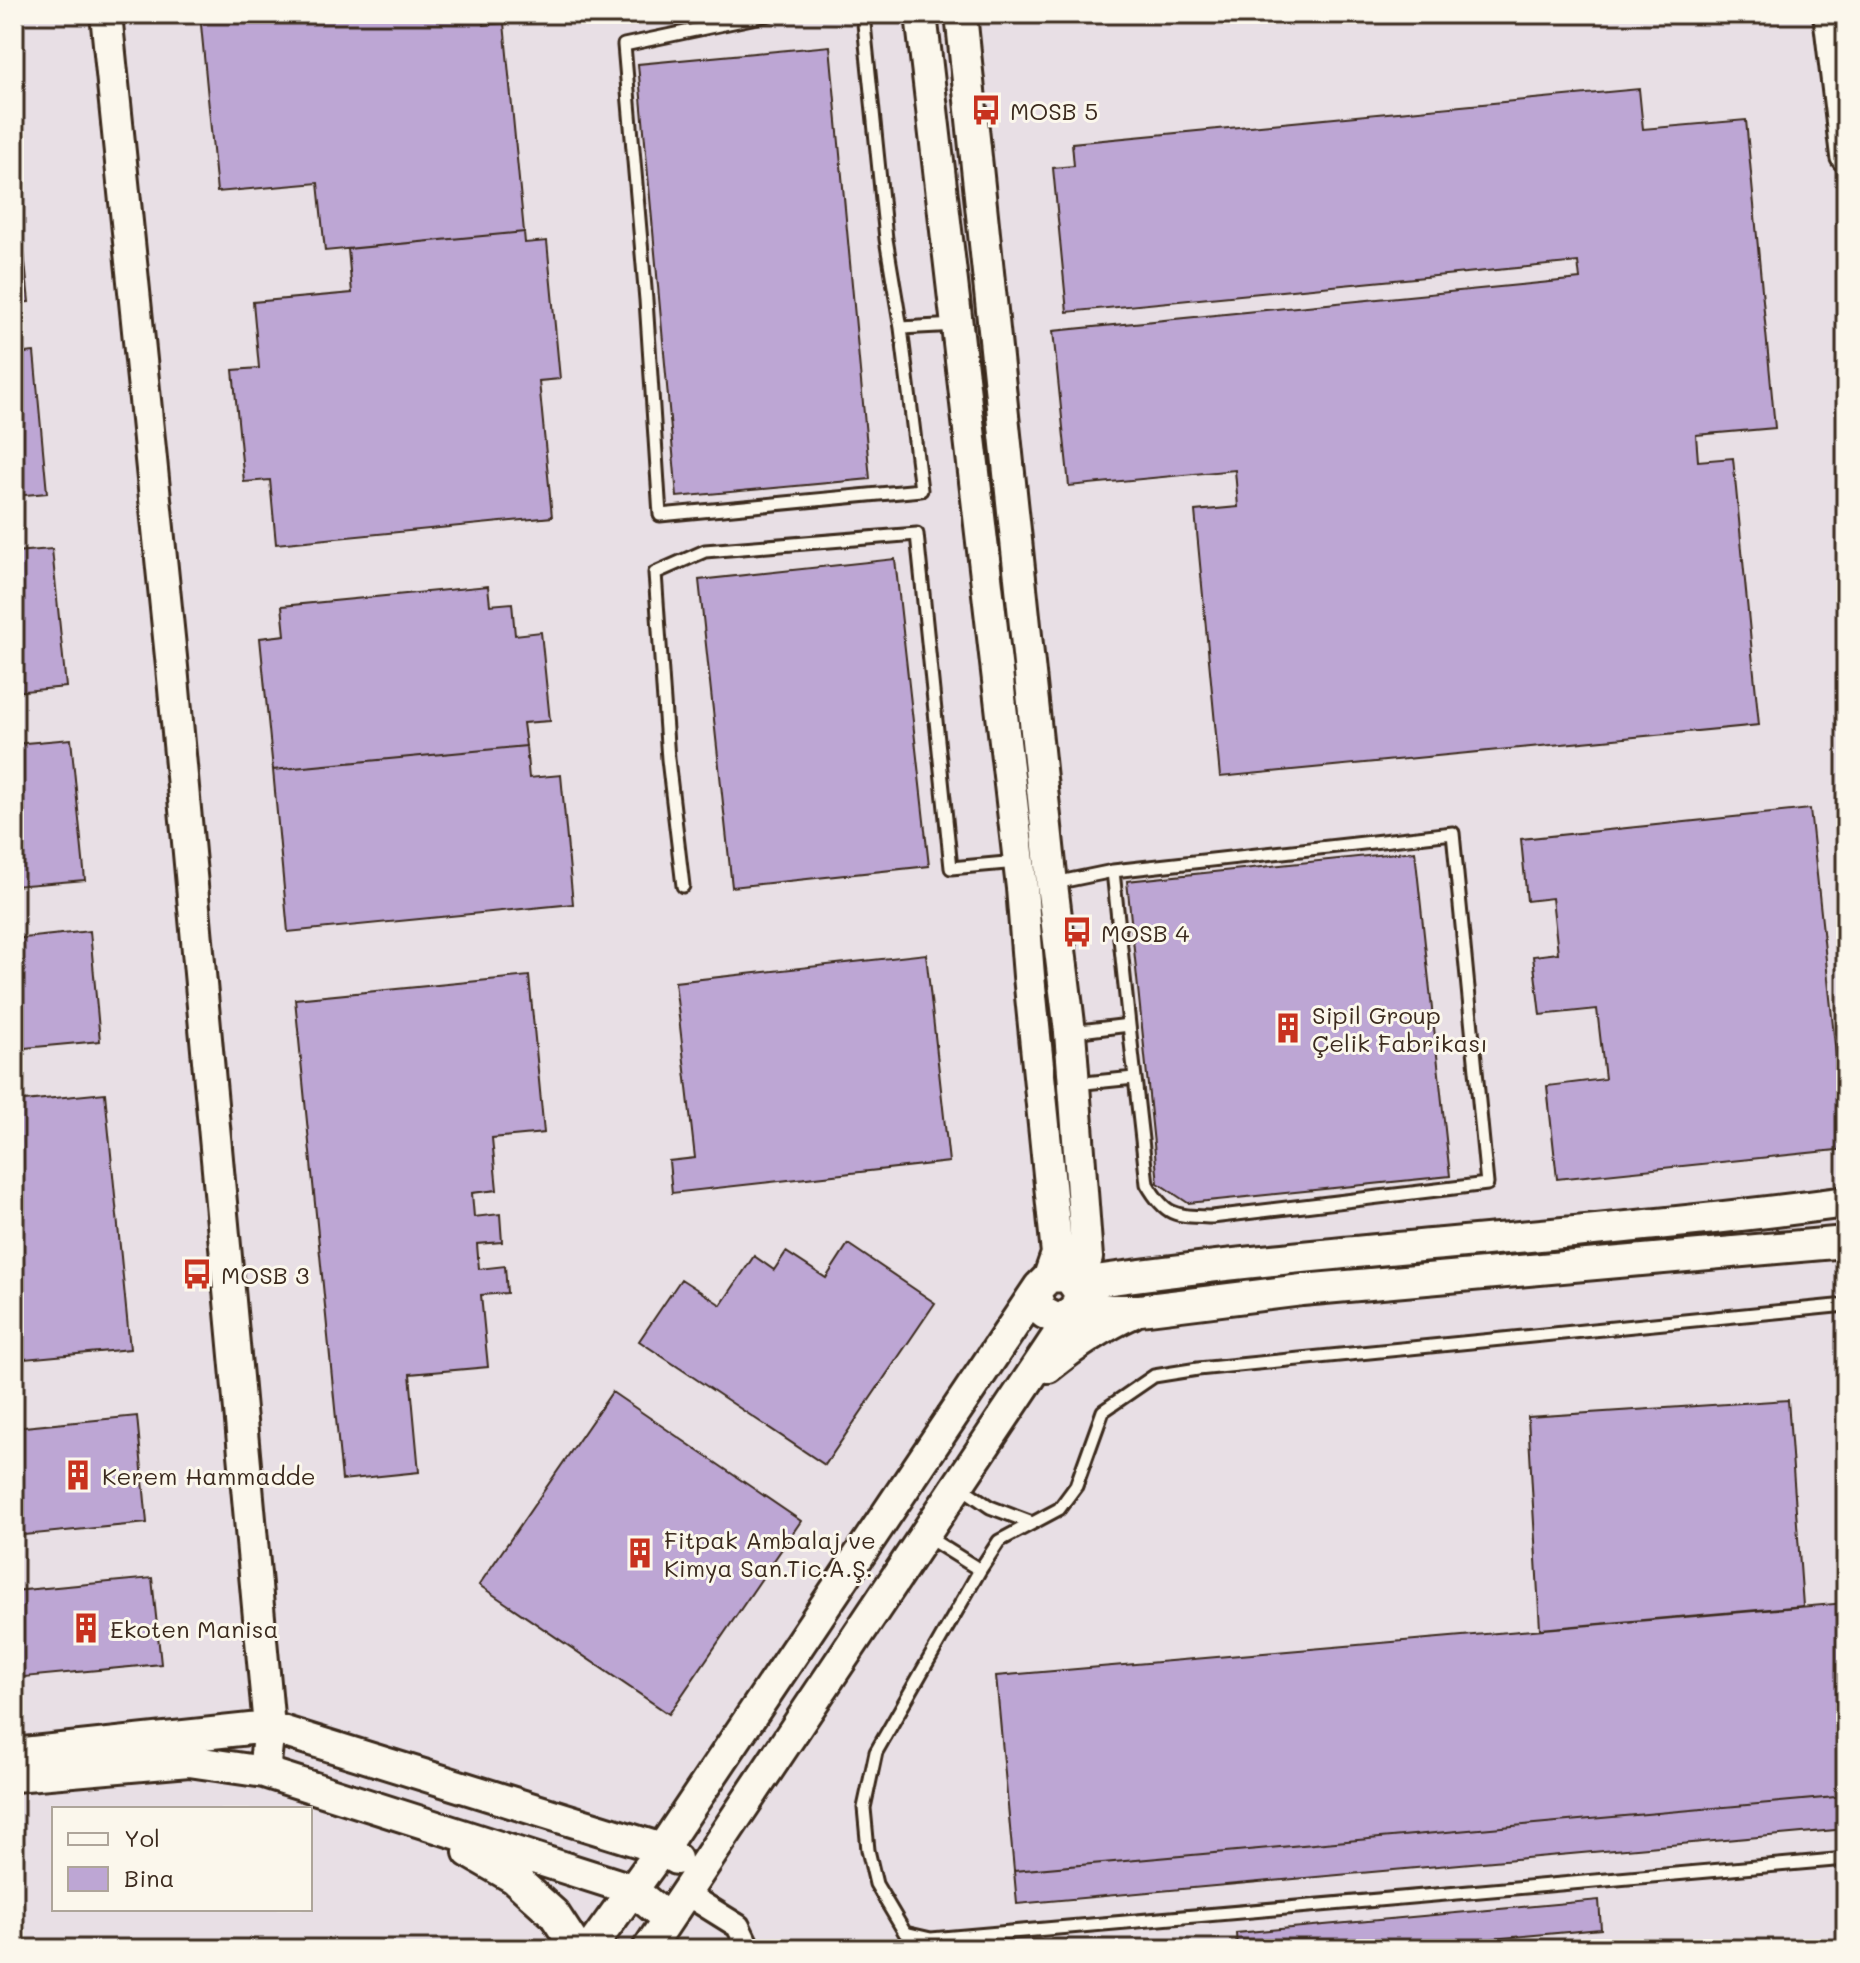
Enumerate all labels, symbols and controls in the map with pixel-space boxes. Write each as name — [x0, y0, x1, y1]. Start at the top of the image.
bus stop icon: MOSB 5 — [969, 93, 1003, 127]
place label: MOSB 5 — [1010, 95, 1098, 126]
bus stop icon: MOSB 4 — [1060, 915, 1094, 949]
place label: MOSB 4 — [1101, 917, 1189, 948]
place label: Sipil Group Çelik Fabrikası — [1312, 999, 1488, 1058]
building icon: Sipil Group Çelik Fabrikası — [1271, 1011, 1305, 1045]
bus stop icon: MOSB 3 — [180, 1257, 214, 1291]
place label: MOSB 3 — [221, 1259, 309, 1290]
building icon: Kerem Hammadde — [61, 1458, 95, 1492]
place label: Kerem Hammadde — [102, 1460, 316, 1491]
place label: Fitpak Ambalaj ve Kimya San.Tic.A.Ş. — [664, 1524, 876, 1583]
building icon: Fitpak Ambalaj ve Kimya San.Tic.A.Ş. — [623, 1536, 657, 1570]
building icon: Ekoten Manisa — [69, 1611, 103, 1645]
place label: Ekoten Manisa — [110, 1613, 278, 1644]
legend — [52, 1807, 312, 1911]
text: Yol — [124, 1822, 160, 1853]
text: Bina — [124, 1862, 175, 1893]

